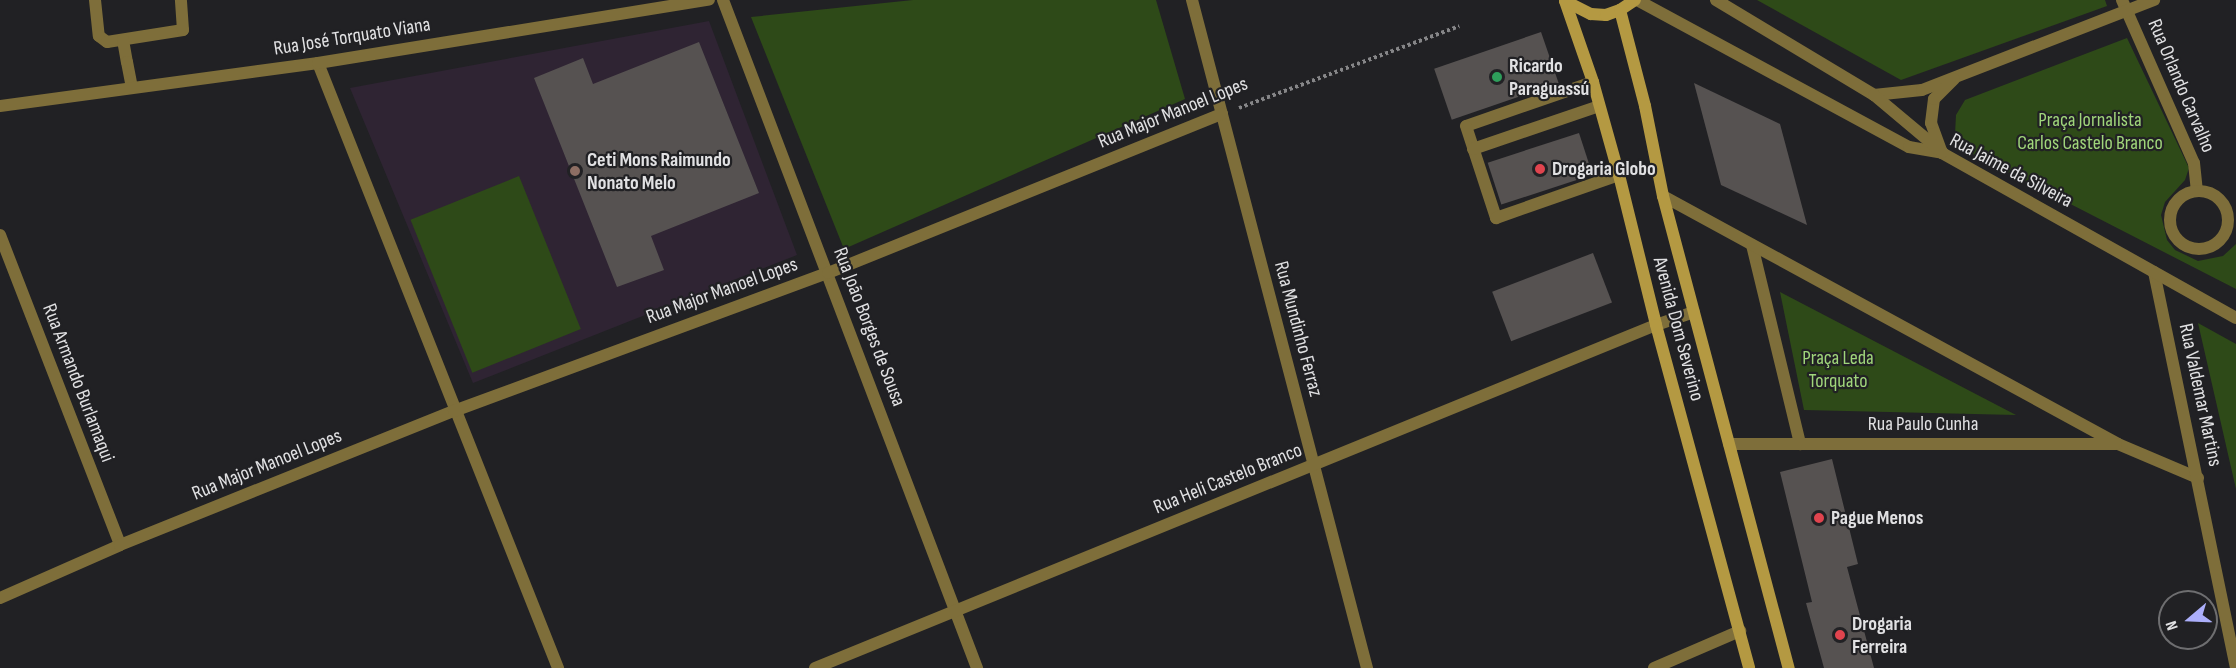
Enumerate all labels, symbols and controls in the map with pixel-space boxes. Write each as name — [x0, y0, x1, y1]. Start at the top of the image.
street label: Rua José Torquato Viana — [272, 13, 432, 61]
street label: Rua Orlando Carvalho — [2142, 16, 2220, 156]
place label: Ricardo Paraguassú — [1509, 54, 1589, 101]
marker: Ricardo Paraguassú — [1490, 70, 1504, 84]
street label: Rua Major Manoel Lopes — [1095, 72, 1251, 154]
park label: Praça Jornalista Carlos Castelo Branco — [2017, 108, 2163, 155]
street label: Rua Jaime da Silveira — [1945, 129, 2077, 213]
place label: Ceti Mons Raimundo Nonato Melo — [587, 148, 731, 195]
place label: Drogaria Globo — [1552, 157, 1656, 181]
marker: Drogaria Globo — [1533, 162, 1547, 176]
marker: Ceti Mons Raimundo Nonato Melo — [568, 164, 582, 178]
street label: Rua João Borges de Sousa — [828, 244, 910, 410]
street label: Rua Major Manoel Lopes — [643, 252, 801, 330]
street label: Avenida Dom Severino — [1647, 254, 1709, 404]
street label: Rua Mundinho Ferraz — [1268, 259, 1328, 399]
street label: Rua Armando Burlamaqui — [37, 301, 119, 465]
street label: Rua Valdemar Martins — [2173, 321, 2227, 469]
park label: Praça Leda Torquato — [1802, 346, 1874, 393]
street label: Rua Paulo Cunha — [1868, 412, 1978, 436]
street label: Rua Major Manoel Lopes — [189, 424, 345, 506]
street label: Rua Heli Castelo Branco — [1150, 438, 1306, 520]
place label: Pague Menos — [1831, 506, 1923, 530]
marker: Pague Menos — [1812, 511, 1826, 525]
north arrow — [2158, 590, 2218, 650]
place label: Drogaria Ferreira — [1852, 612, 1912, 659]
text: N — [2162, 618, 2183, 633]
marker: Drogaria Ferreira — [1833, 628, 1847, 642]

